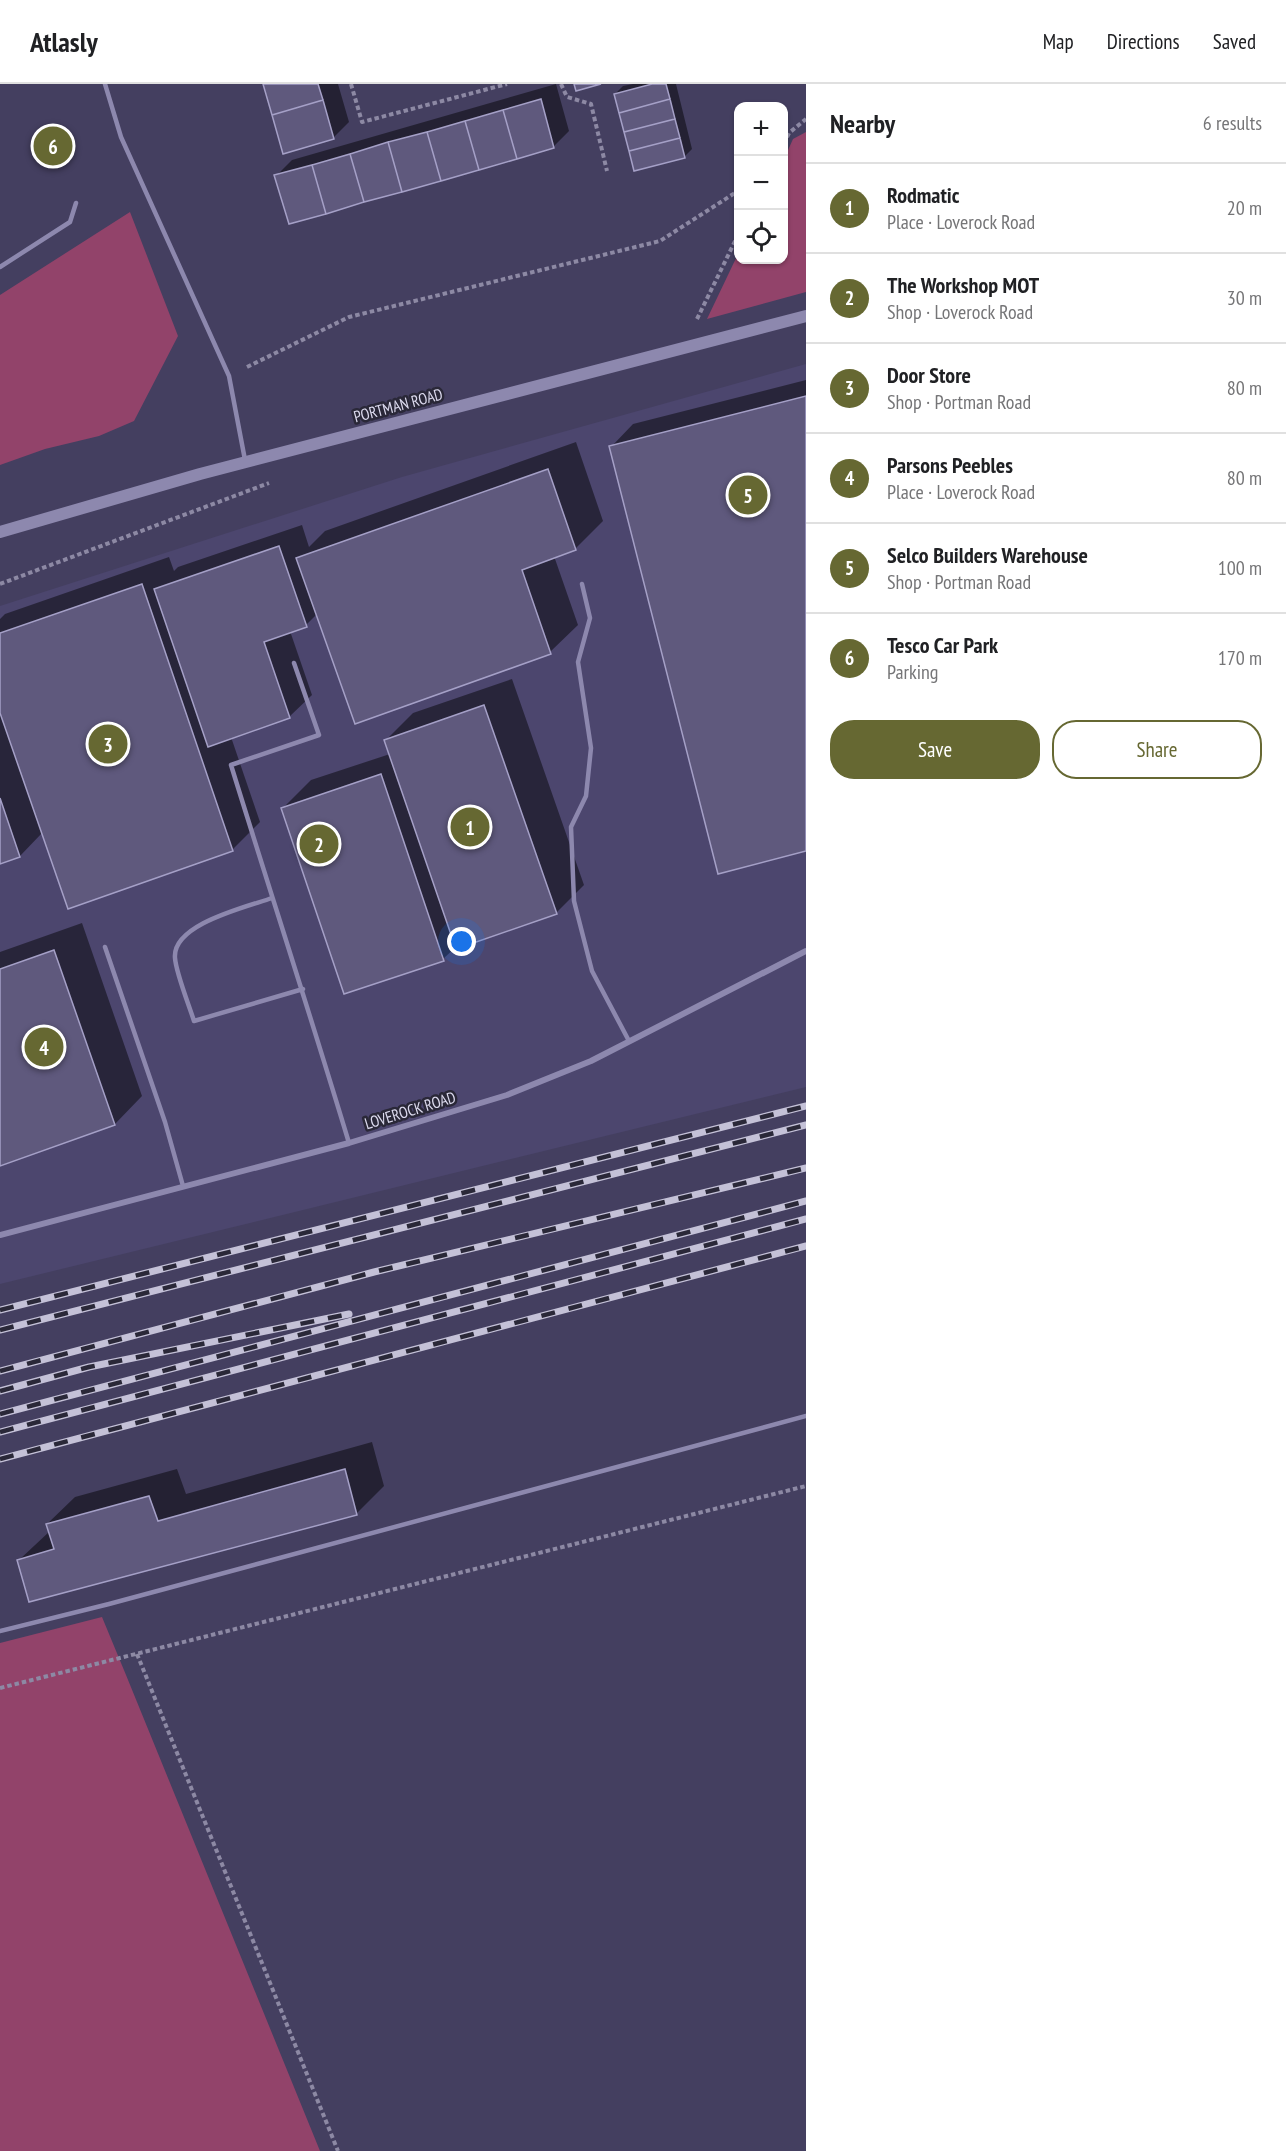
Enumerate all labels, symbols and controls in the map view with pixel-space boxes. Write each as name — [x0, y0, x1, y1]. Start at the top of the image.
text: Atlasly — [30, 23, 98, 60]
text: Map — [1043, 28, 1074, 55]
text: Directions — [1107, 28, 1180, 55]
text: Saved — [1213, 28, 1256, 55]
map controls — [734, 102, 788, 264]
button: + — [734, 102, 788, 156]
text: Nearby — [830, 107, 895, 140]
text: 6 results — [1203, 110, 1262, 136]
pin: 6 — [34, 124, 72, 168]
button: − — [734, 156, 788, 210]
text: Rodmatic — [887, 181, 960, 209]
text: 1 — [845, 195, 854, 221]
text: 20 m — [1227, 195, 1262, 221]
text: Place · Loverock Road — [887, 209, 1035, 235]
button: locate — [734, 210, 788, 264]
text: The Workshop MOT — [887, 271, 1039, 299]
text: 2 — [845, 285, 854, 311]
text: 30 m — [1227, 285, 1262, 311]
text: Shop · Loverock Road — [887, 299, 1033, 325]
text: Door Store — [887, 361, 971, 389]
text: 3 — [845, 375, 854, 401]
text: 80 m — [1227, 375, 1262, 401]
street label: PORTMAN ROAD — [351, 384, 445, 426]
text: Shop · Portman Road — [887, 389, 1031, 415]
text: Parsons Peebles — [887, 451, 1013, 479]
text: 4 — [845, 465, 854, 491]
text: 80 m — [1227, 465, 1262, 491]
pin: 5 — [728, 472, 768, 518]
text: Place · Loverock Road — [887, 479, 1035, 505]
text: Selco Builders Warehouse — [887, 541, 1088, 569]
text: 5 — [845, 555, 854, 581]
text: 100 m — [1218, 555, 1262, 581]
text: Shop · Portman Road — [887, 569, 1031, 595]
text: Tesco Car Park — [887, 631, 998, 659]
text: 6 — [845, 645, 854, 671]
text: 170 m — [1218, 645, 1262, 671]
text: Parking — [887, 659, 938, 685]
button: Save — [830, 720, 1040, 779]
button: Share — [1052, 720, 1262, 779]
pin: 3 — [88, 722, 128, 766]
pin: 1 — [450, 804, 490, 850]
pin: 2 — [300, 822, 338, 867]
your location — [447, 927, 476, 956]
pin: 4 — [24, 1024, 63, 1070]
street label: LOVEROCK ROAD — [362, 1087, 458, 1133]

